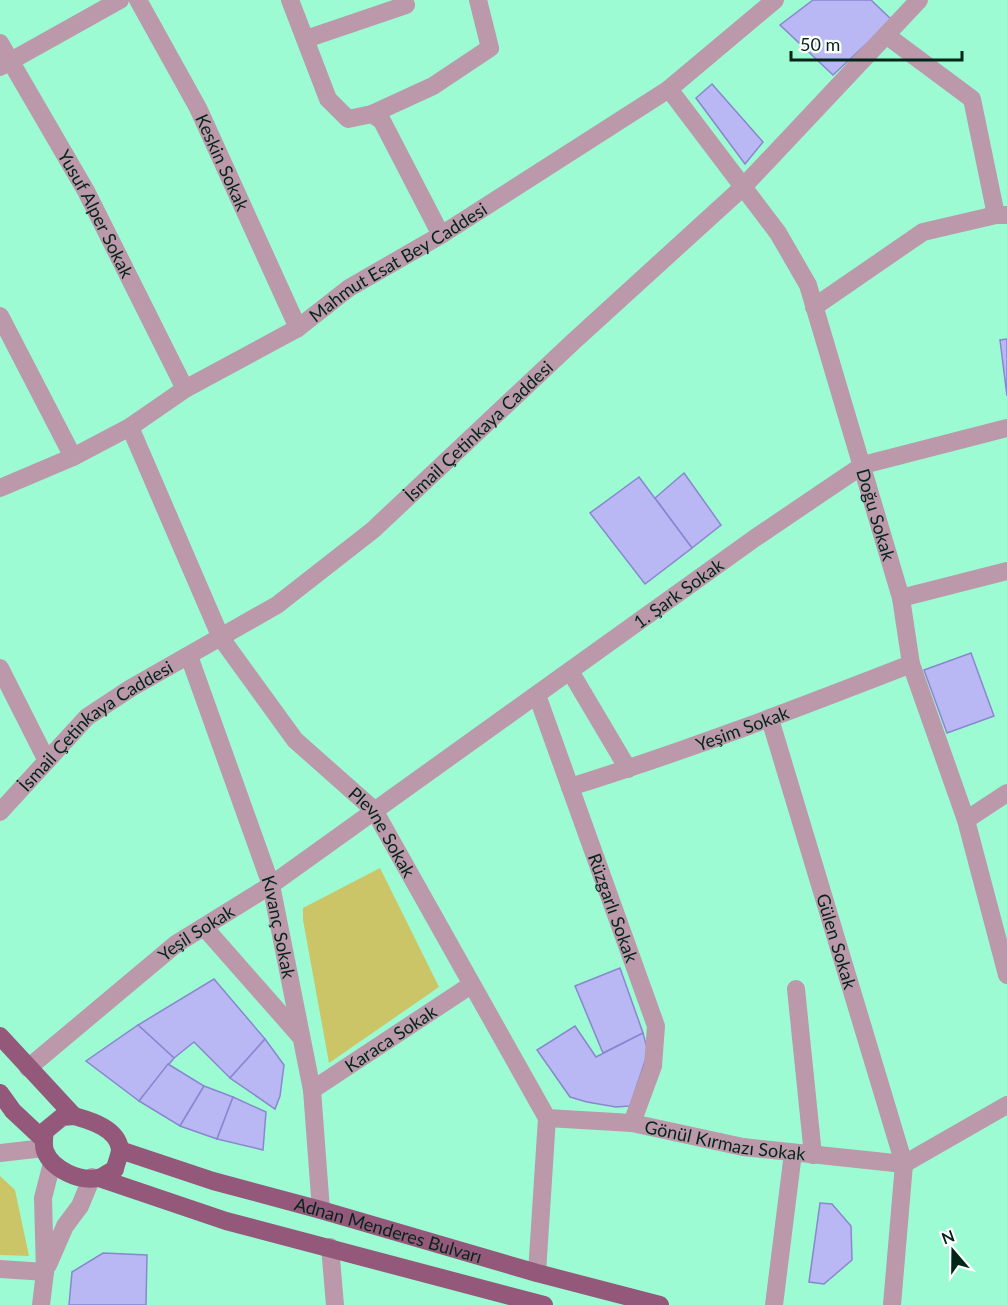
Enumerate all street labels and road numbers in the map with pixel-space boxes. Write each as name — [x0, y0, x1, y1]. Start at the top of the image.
street label: Keskin Sokak — [191, 110, 254, 215]
street label: Yusuf Alper Sokak — [53, 146, 139, 282]
street label: Mahmut Esat Bey Caddesi — [304, 198, 491, 326]
street label: İsmail Çetinkaya Caddesi — [400, 356, 557, 506]
street label: Doğu Sokak — [852, 466, 900, 564]
street label: 1. Şark Sokak — [629, 553, 728, 633]
street label: İsmail Çetinkaya Caddesi — [14, 656, 177, 796]
street label: Yeşim Sokak — [693, 701, 793, 755]
street label: Plevne Sokak — [344, 782, 421, 882]
street label: Rüzgarlı Sokak — [584, 850, 643, 966]
street label: Kıvanç Sokak — [257, 872, 301, 981]
street label: Gülen Sokak — [812, 891, 862, 992]
street label: Yeşil Sokak — [153, 899, 239, 966]
street label: Karaca Sokak — [340, 999, 441, 1076]
street label: Gönül Kırmazı Sokak — [643, 1115, 807, 1165]
street label: Adnan Menderes Bulvarı — [292, 1192, 485, 1267]

